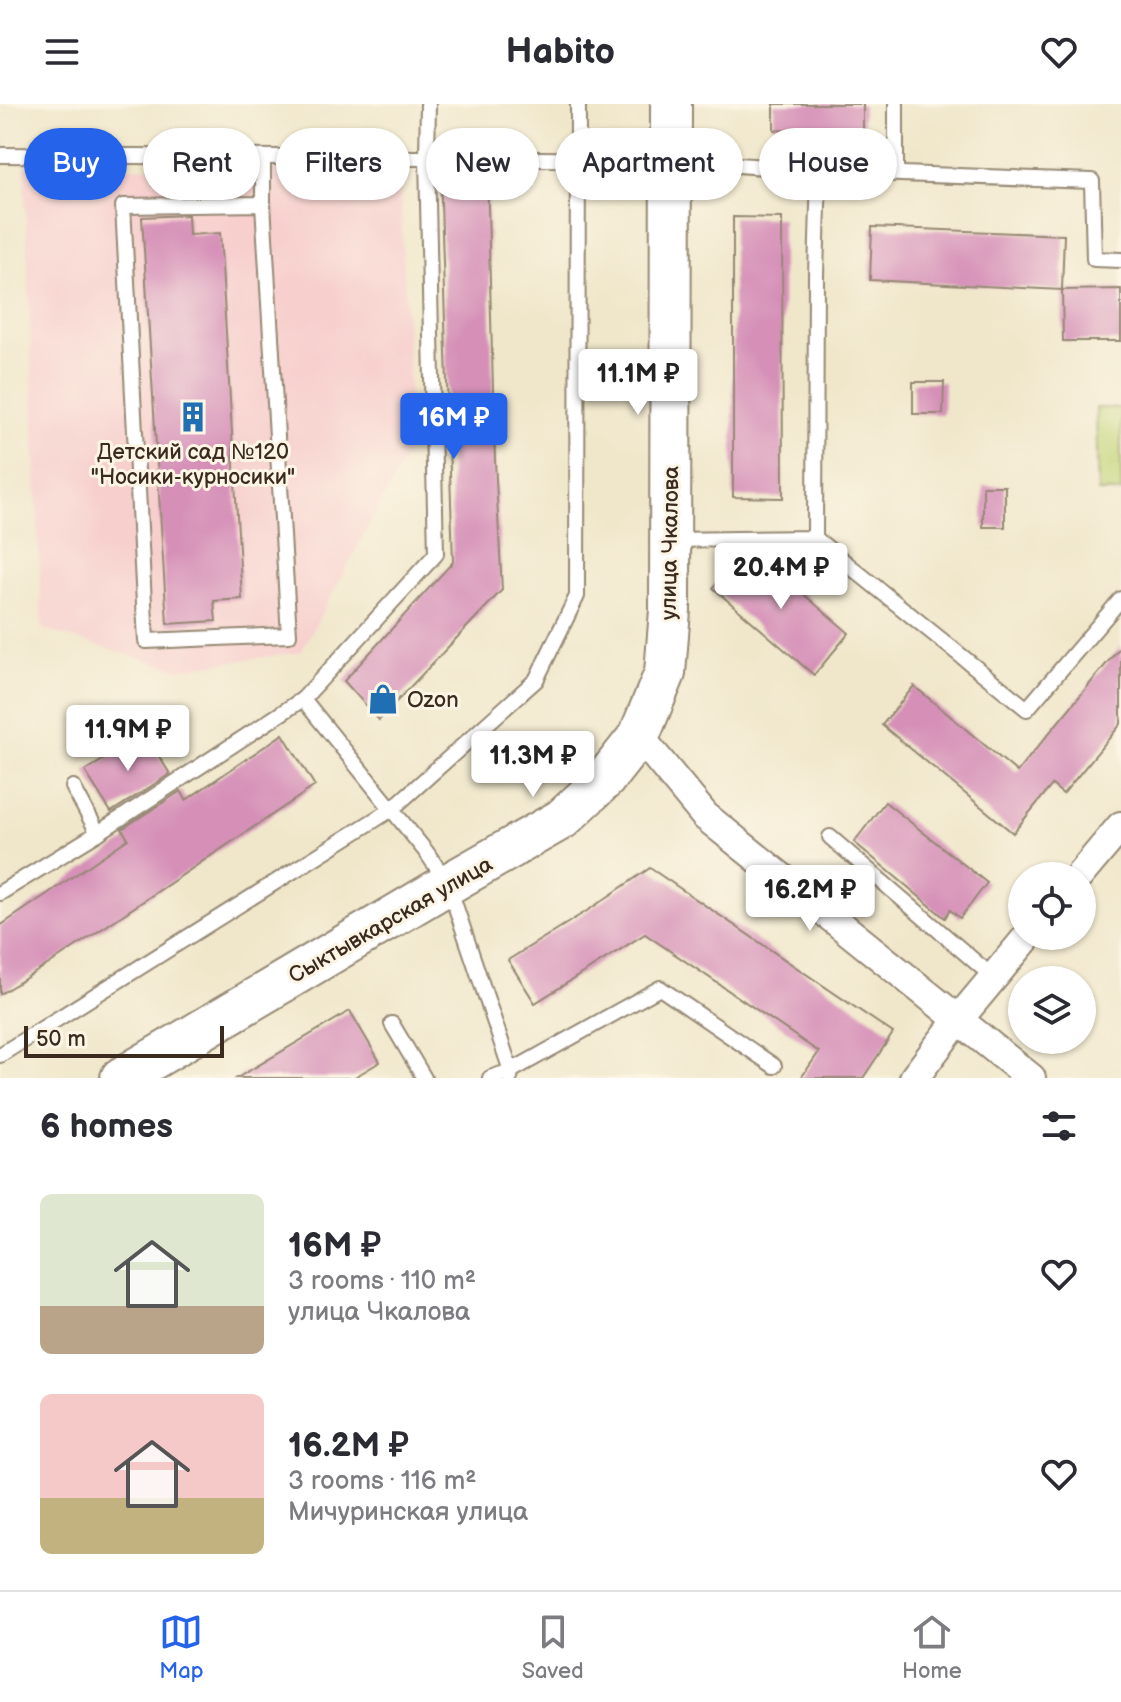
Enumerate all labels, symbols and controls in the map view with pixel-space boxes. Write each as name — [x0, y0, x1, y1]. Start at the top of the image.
icon: menu — [40, 30, 84, 74]
icon: heart — [1037, 30, 1081, 74]
text: Habito — [506, 31, 615, 74]
chip: Buy — [24, 128, 127, 200]
chip: Rent — [143, 128, 260, 200]
chip: Filters — [276, 128, 410, 200]
chip: New — [426, 128, 539, 200]
chip: Apartment — [555, 128, 743, 200]
chip: House — [759, 128, 897, 200]
pin: 11.1M ₽ — [564, 349, 712, 417]
text: 11.1M ₽ — [596, 359, 680, 390]
pin: 16M ₽ — [398, 393, 510, 461]
building icon: Детский сад №120 "Носики-курносики" — [176, 400, 210, 434]
text: 16M ₽ — [418, 403, 490, 434]
place label: Детский сад №120 "Носики-курносики" — [91, 439, 295, 491]
street label: улица Чкалова — [656, 466, 685, 620]
pin: 20.4M ₽ — [707, 543, 855, 611]
text: 20.4M ₽ — [733, 553, 829, 584]
shop icon: Ozon — [366, 682, 400, 716]
place label: Ozon — [407, 687, 459, 714]
pin: 11.9M ₽ — [54, 705, 202, 773]
text: 11.9M ₽ — [84, 715, 172, 746]
pin: 11.3M ₽ — [459, 731, 607, 799]
text: 11.3M ₽ — [489, 741, 577, 772]
street label: Сыктывкарская улица — [284, 851, 497, 990]
map controls — [1008, 862, 1096, 1054]
button: locate — [1008, 862, 1096, 950]
pin: 16.2M ₽ — [736, 865, 884, 933]
text: 16.2M ₽ — [764, 875, 856, 906]
button: layers — [1008, 966, 1096, 1054]
scale bar — [24, 1022, 224, 1058]
text: 50 m — [36, 1026, 86, 1053]
icon: filters — [1037, 1104, 1081, 1148]
text: 6 homes — [40, 1106, 173, 1147]
text: 16M ₽ — [288, 1225, 381, 1266]
icon: home — [104, 1226, 200, 1322]
icon: heart — [1037, 1252, 1081, 1296]
text: 3 rooms · 110 m² — [288, 1266, 476, 1297]
text: улица Чкалова — [288, 1297, 470, 1328]
text: 16.2M ₽ — [288, 1425, 409, 1466]
icon: home — [104, 1426, 200, 1522]
icon: heart — [1037, 1452, 1081, 1496]
text: 3 rooms · 116 m² — [288, 1466, 477, 1497]
text: Мичуринская улица — [288, 1497, 528, 1528]
tab: Map — [159, 1610, 203, 1685]
tab: Saved — [522, 1610, 584, 1685]
tab: Home — [902, 1610, 962, 1685]

